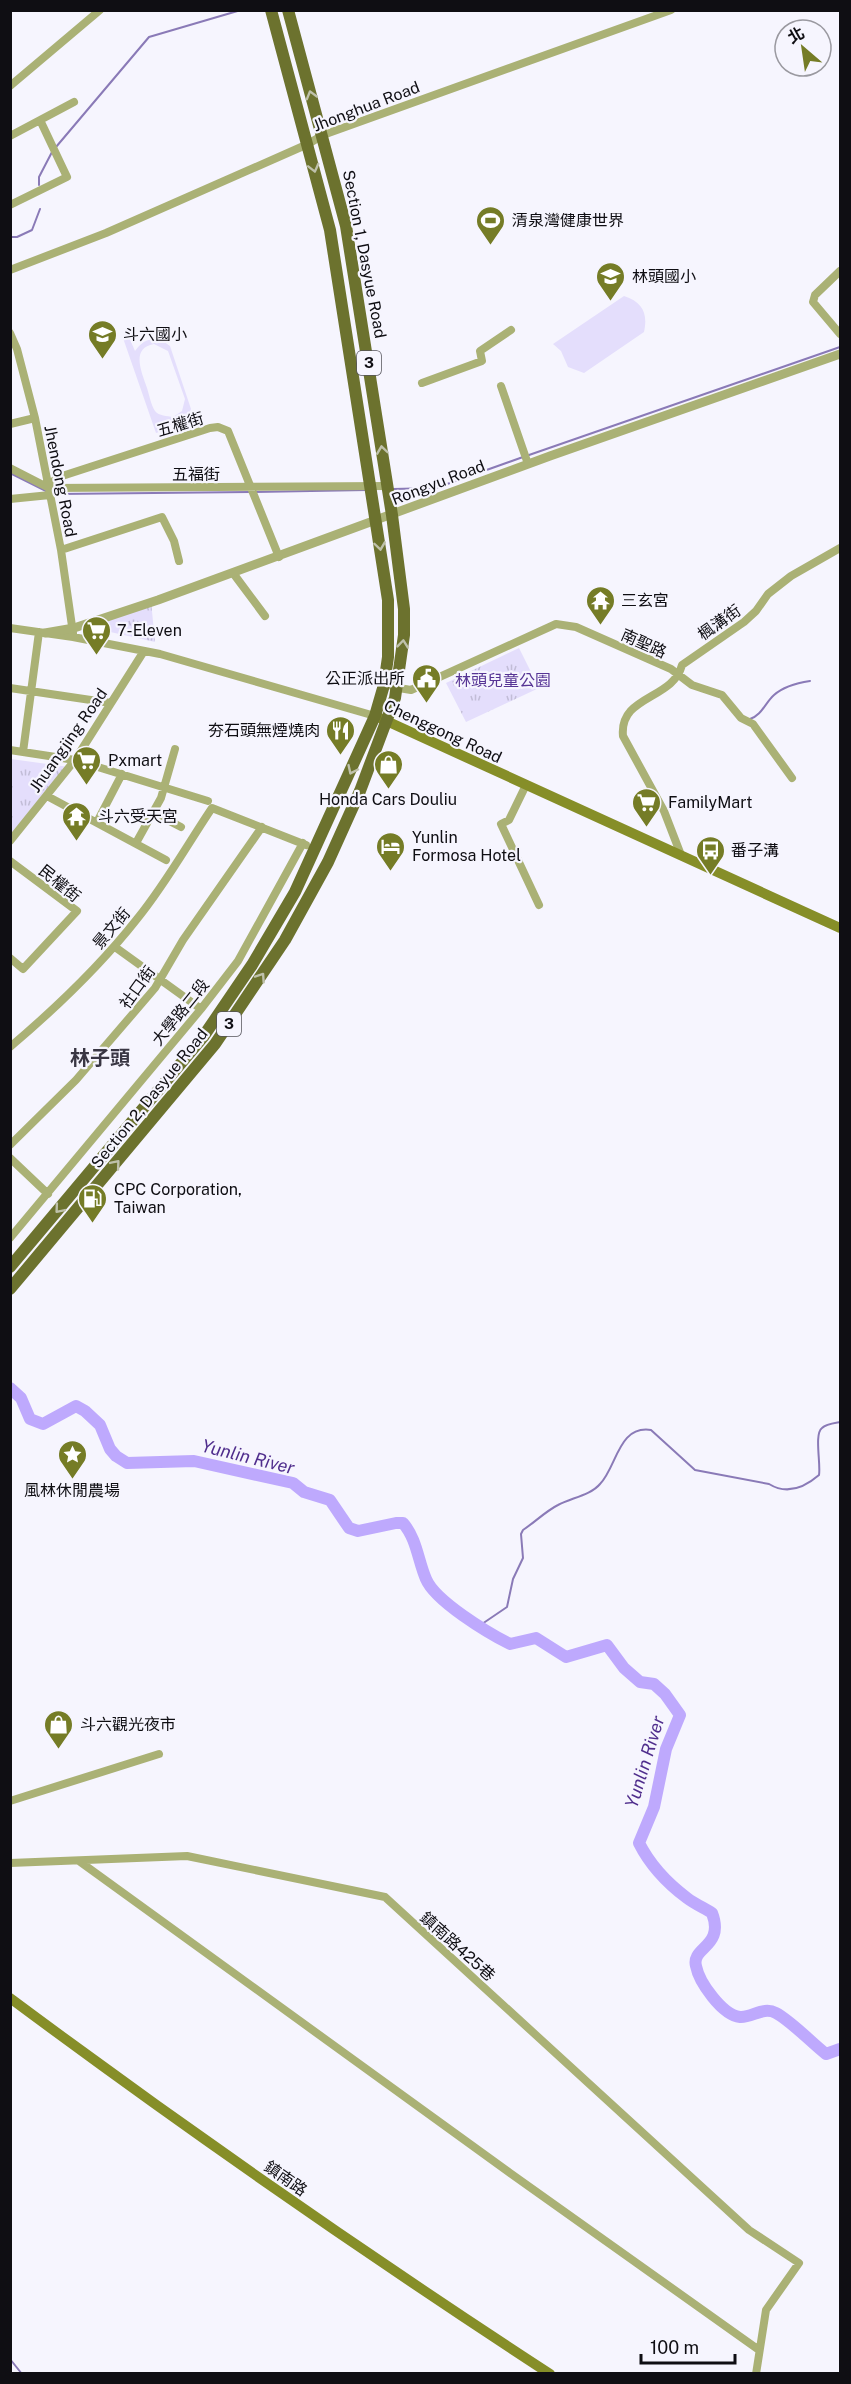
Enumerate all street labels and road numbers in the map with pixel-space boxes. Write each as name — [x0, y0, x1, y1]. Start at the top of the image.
street label: Jhonghua Road — [310, 77, 422, 136]
street label: Section 1, Dasyue Road — [339, 168, 390, 340]
road number: 3 — [357, 351, 381, 375]
street label: 五權街 — [154, 408, 206, 441]
street label: Jhendong Road — [40, 424, 81, 539]
street label: Rongyu Road — [389, 456, 488, 509]
street label: 五福街 — [172, 465, 220, 484]
street label: 楓溝街 — [694, 601, 744, 644]
street label: 南聖路 — [618, 625, 670, 662]
street label: Jhuangjing Road — [25, 685, 111, 796]
street label: Chenggong Road — [381, 696, 505, 767]
street label: 民權街 — [35, 861, 84, 906]
street label: 景文街 — [89, 904, 134, 953]
street label: 社口街 — [116, 962, 159, 1012]
street label: 大學路二段 — [148, 975, 213, 1049]
road number: 3 — [217, 1012, 241, 1036]
street label: Section 2, Dasyue Road — [87, 1025, 212, 1172]
street label: 鎮南路425巷 — [416, 1908, 499, 1985]
street label: 鎮南路 — [261, 2157, 311, 2200]

